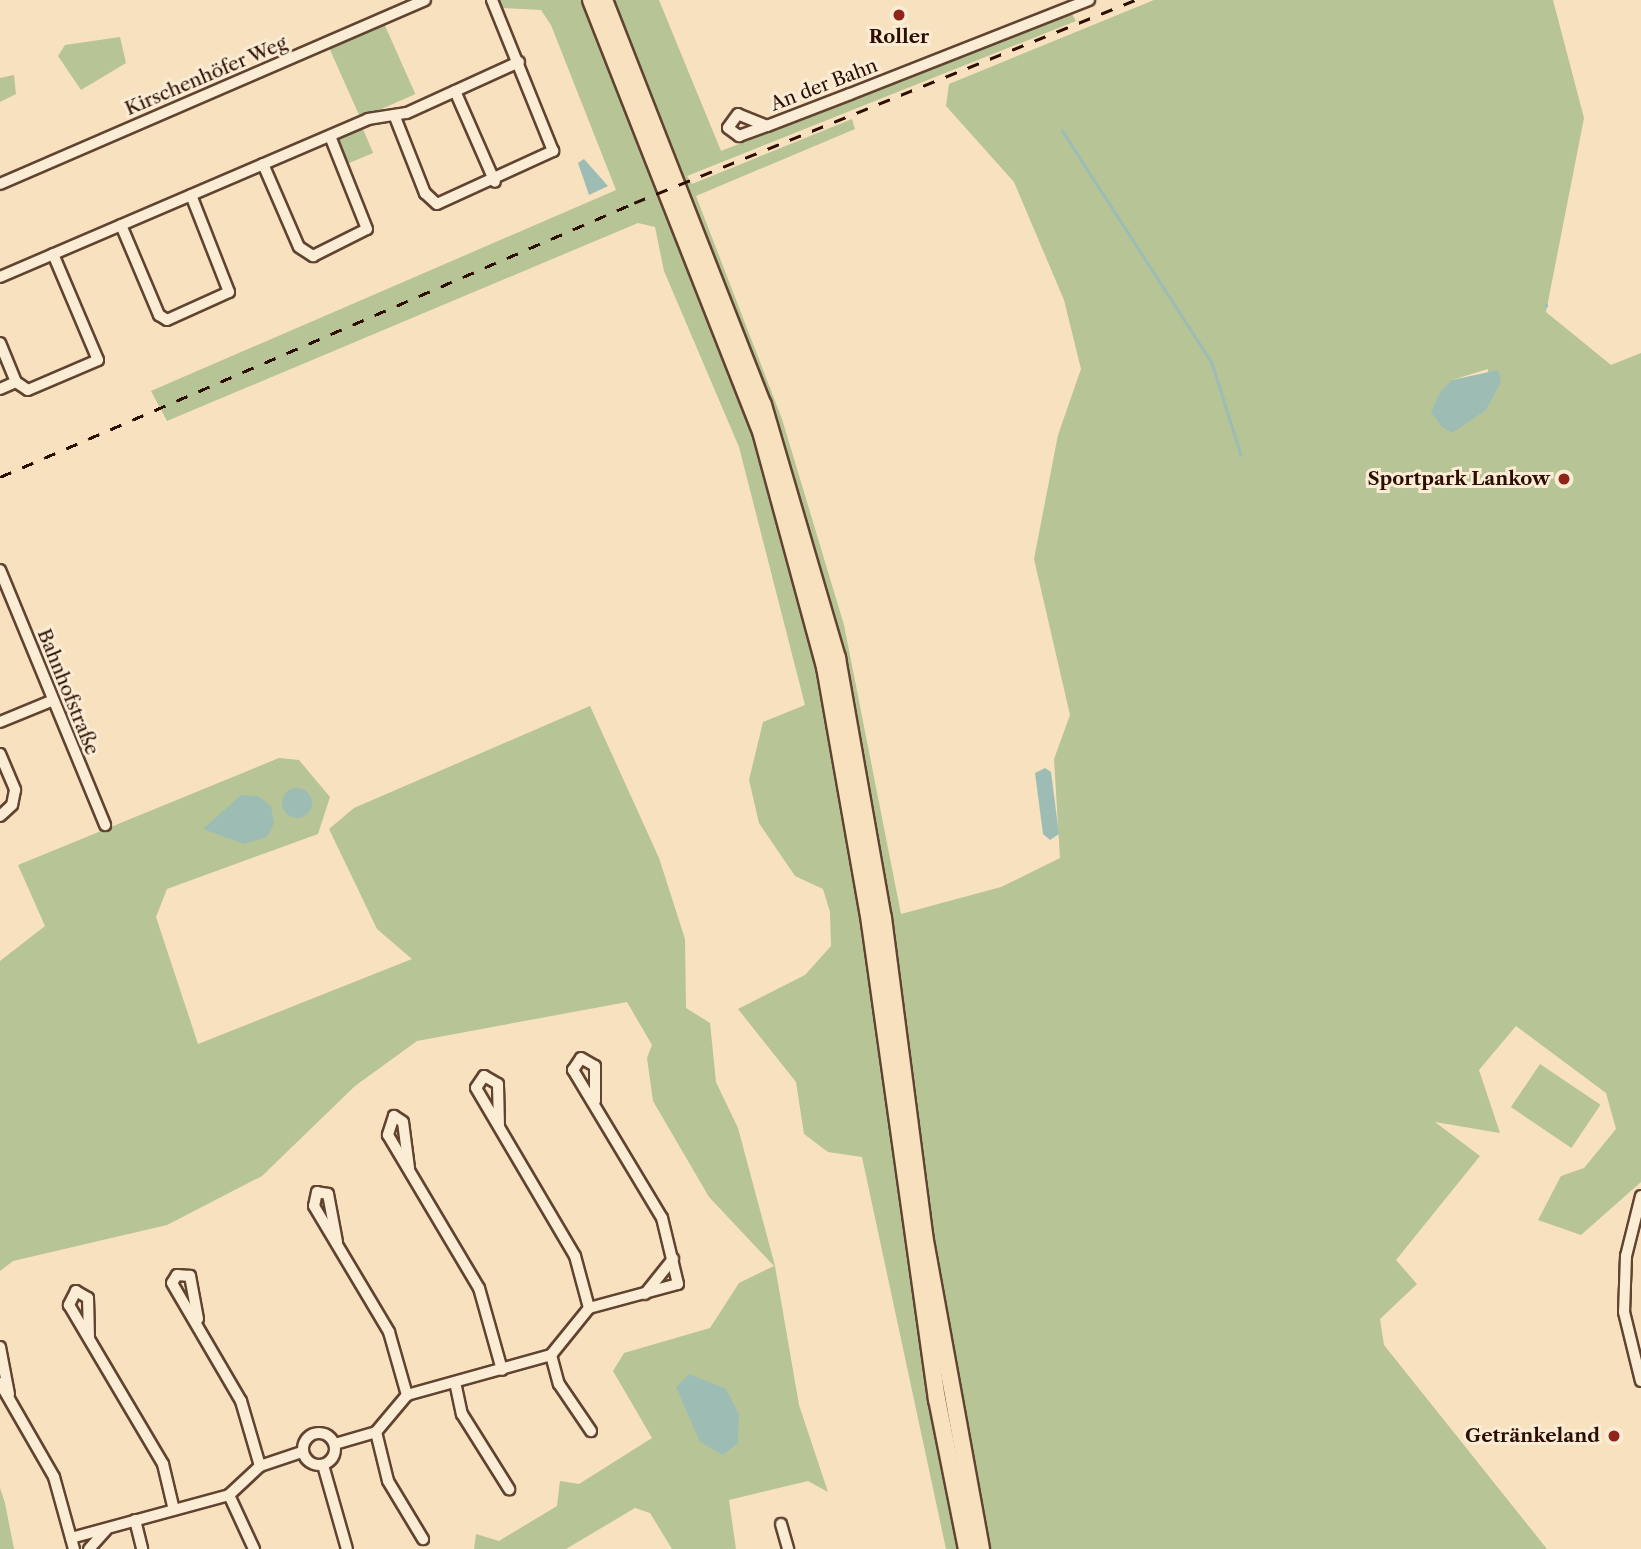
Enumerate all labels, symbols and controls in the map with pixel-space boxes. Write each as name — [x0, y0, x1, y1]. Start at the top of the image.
marker: Roller — [891, 7, 907, 23]
place label: Roller — [869, 26, 929, 48]
street label: Kirschenhöfer Weg — [121, 31, 291, 121]
street label: An der Bahn — [767, 54, 881, 116]
place label: Sportpark Lankow — [1367, 468, 1550, 490]
marker: Sportpark Lankow — [1556, 471, 1572, 487]
street label: Bahnhofstraße — [32, 626, 104, 758]
place label: Getränkeland — [1465, 1425, 1600, 1447]
marker: Getränkeland — [1606, 1428, 1622, 1444]

